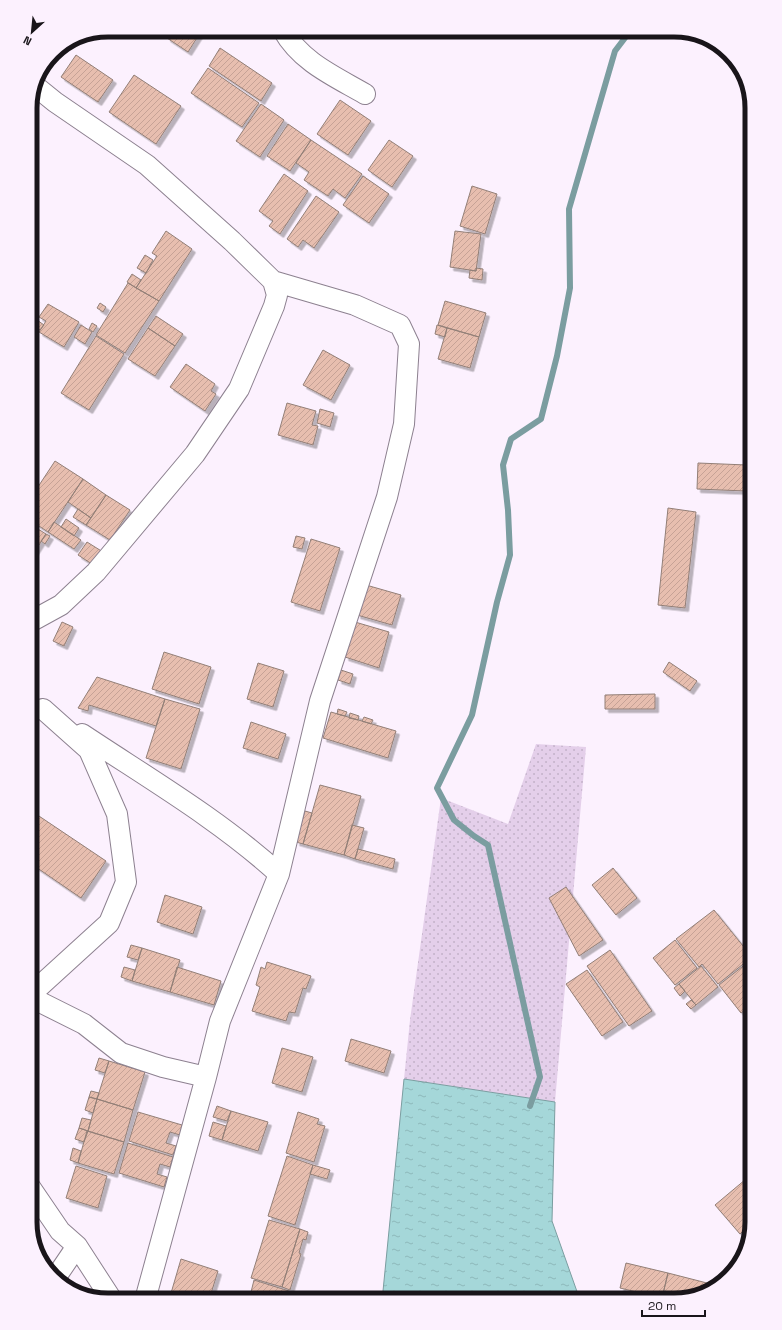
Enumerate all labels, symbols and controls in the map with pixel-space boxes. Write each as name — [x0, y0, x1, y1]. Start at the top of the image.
north arrow — [12, 12, 52, 52]
text: N — [21, 33, 34, 49]
scale bar — [642, 1292, 705, 1318]
text: 20 m — [648, 1298, 676, 1314]

